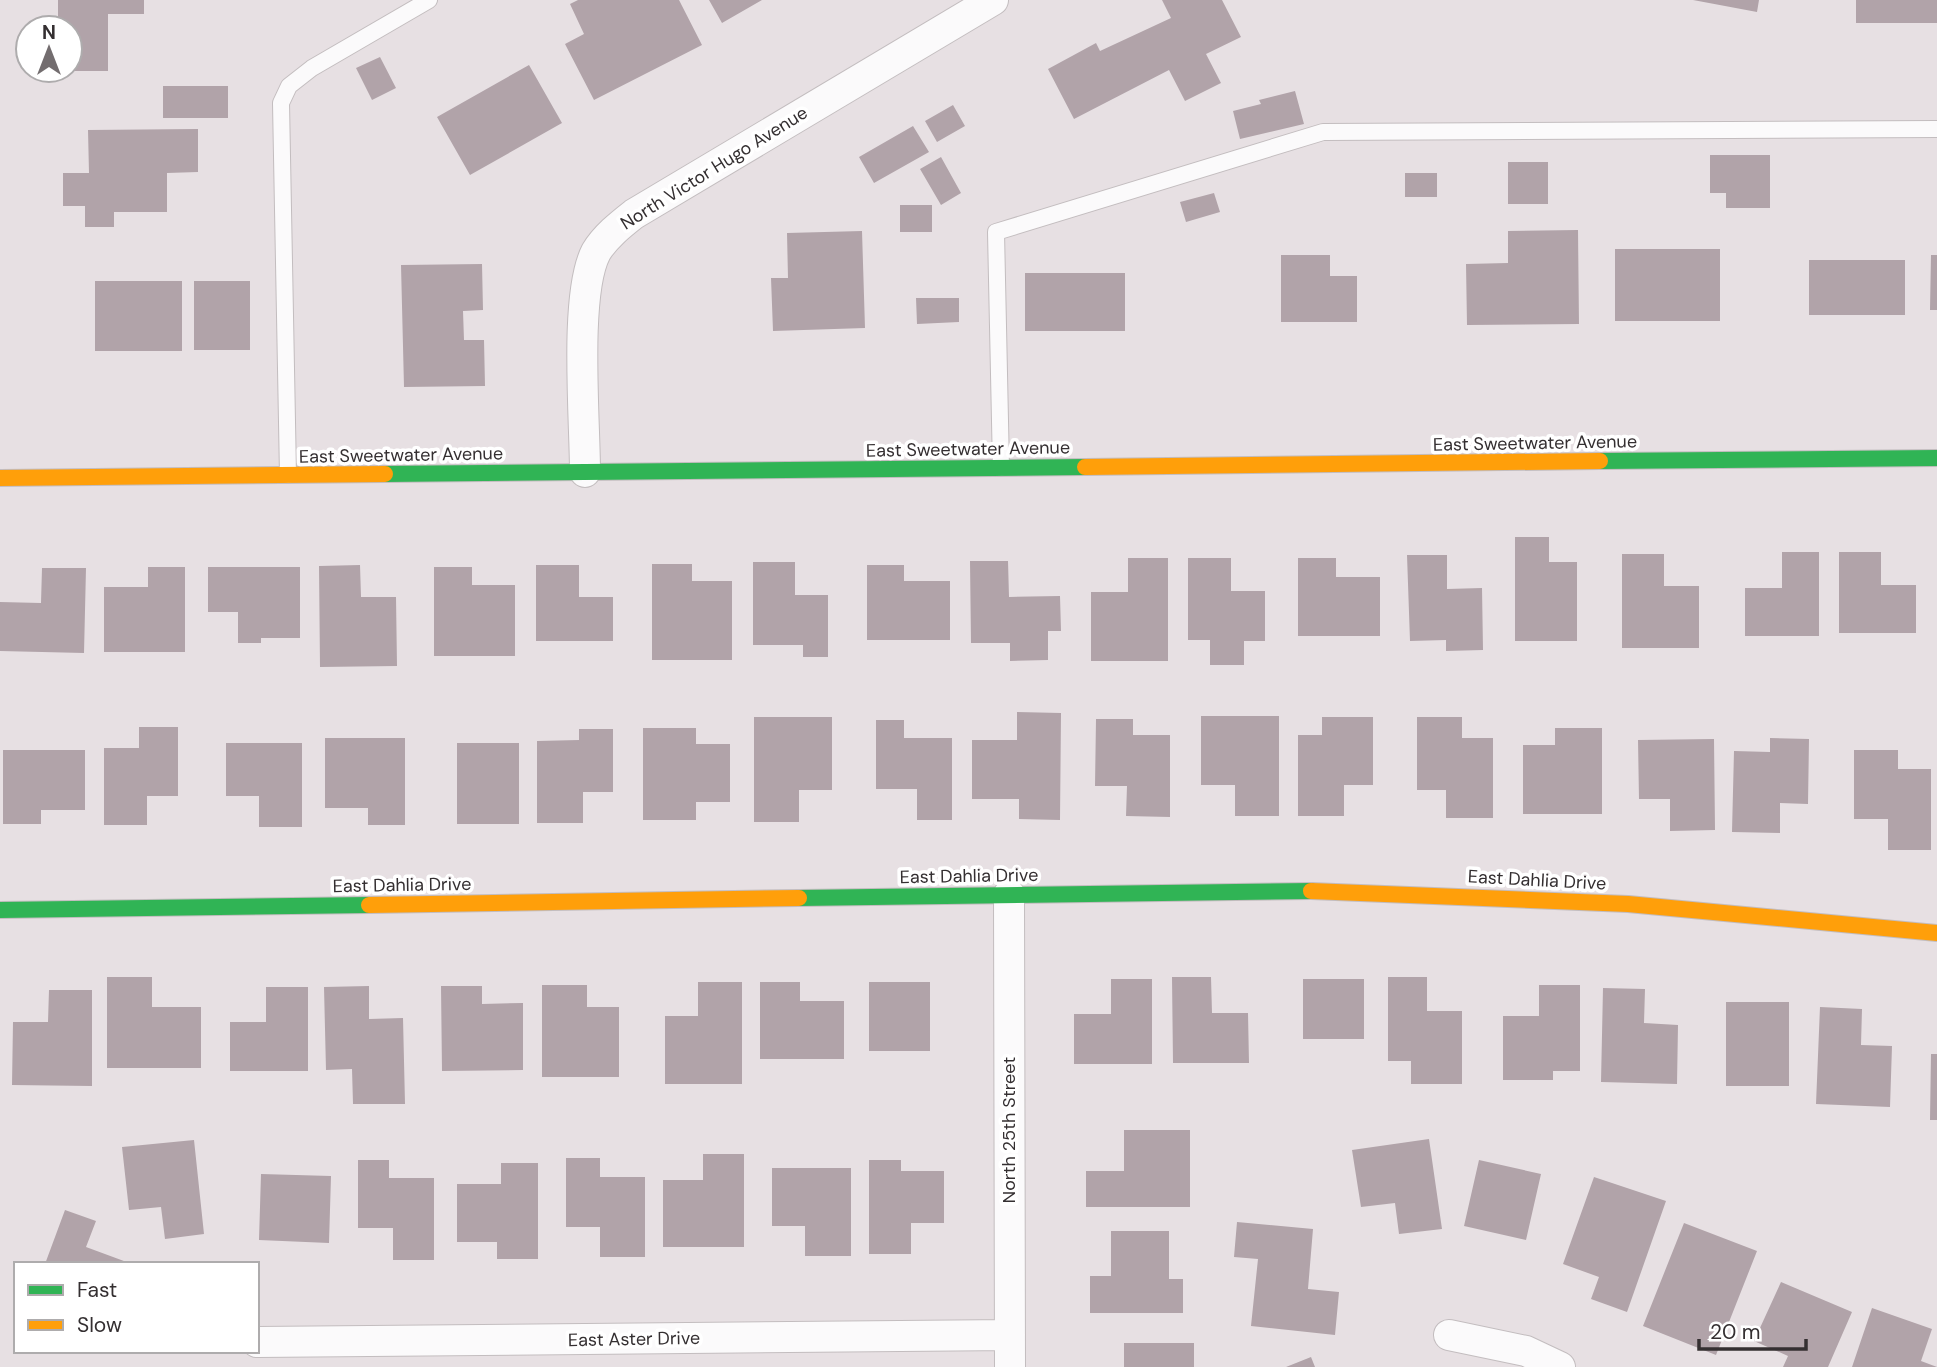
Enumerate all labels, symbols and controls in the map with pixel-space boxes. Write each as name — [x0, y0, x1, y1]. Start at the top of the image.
north arrow — [14, 14, 84, 84]
text: N — [42, 20, 56, 45]
street label: North Victor Hugo Avenue — [616, 101, 812, 235]
street label: East Sweetwater Avenue — [1433, 429, 1637, 457]
street label: East Sweetwater Avenue — [866, 435, 1070, 463]
street label: East Sweetwater Avenue — [299, 441, 503, 469]
street label: East Dahlia Drive — [900, 863, 1038, 889]
street label: East Dahlia Drive — [1467, 864, 1607, 896]
street label: East Dahlia Drive — [333, 872, 471, 898]
street label: North 25th Street — [997, 1057, 1021, 1203]
legend — [14, 1262, 259, 1353]
text: Fast — [77, 1276, 117, 1304]
scale bar — [1699, 1308, 1806, 1352]
text: Slow — [77, 1311, 122, 1339]
text: 20 m — [1710, 1318, 1761, 1346]
street label: East Aster Drive — [568, 1326, 700, 1352]

